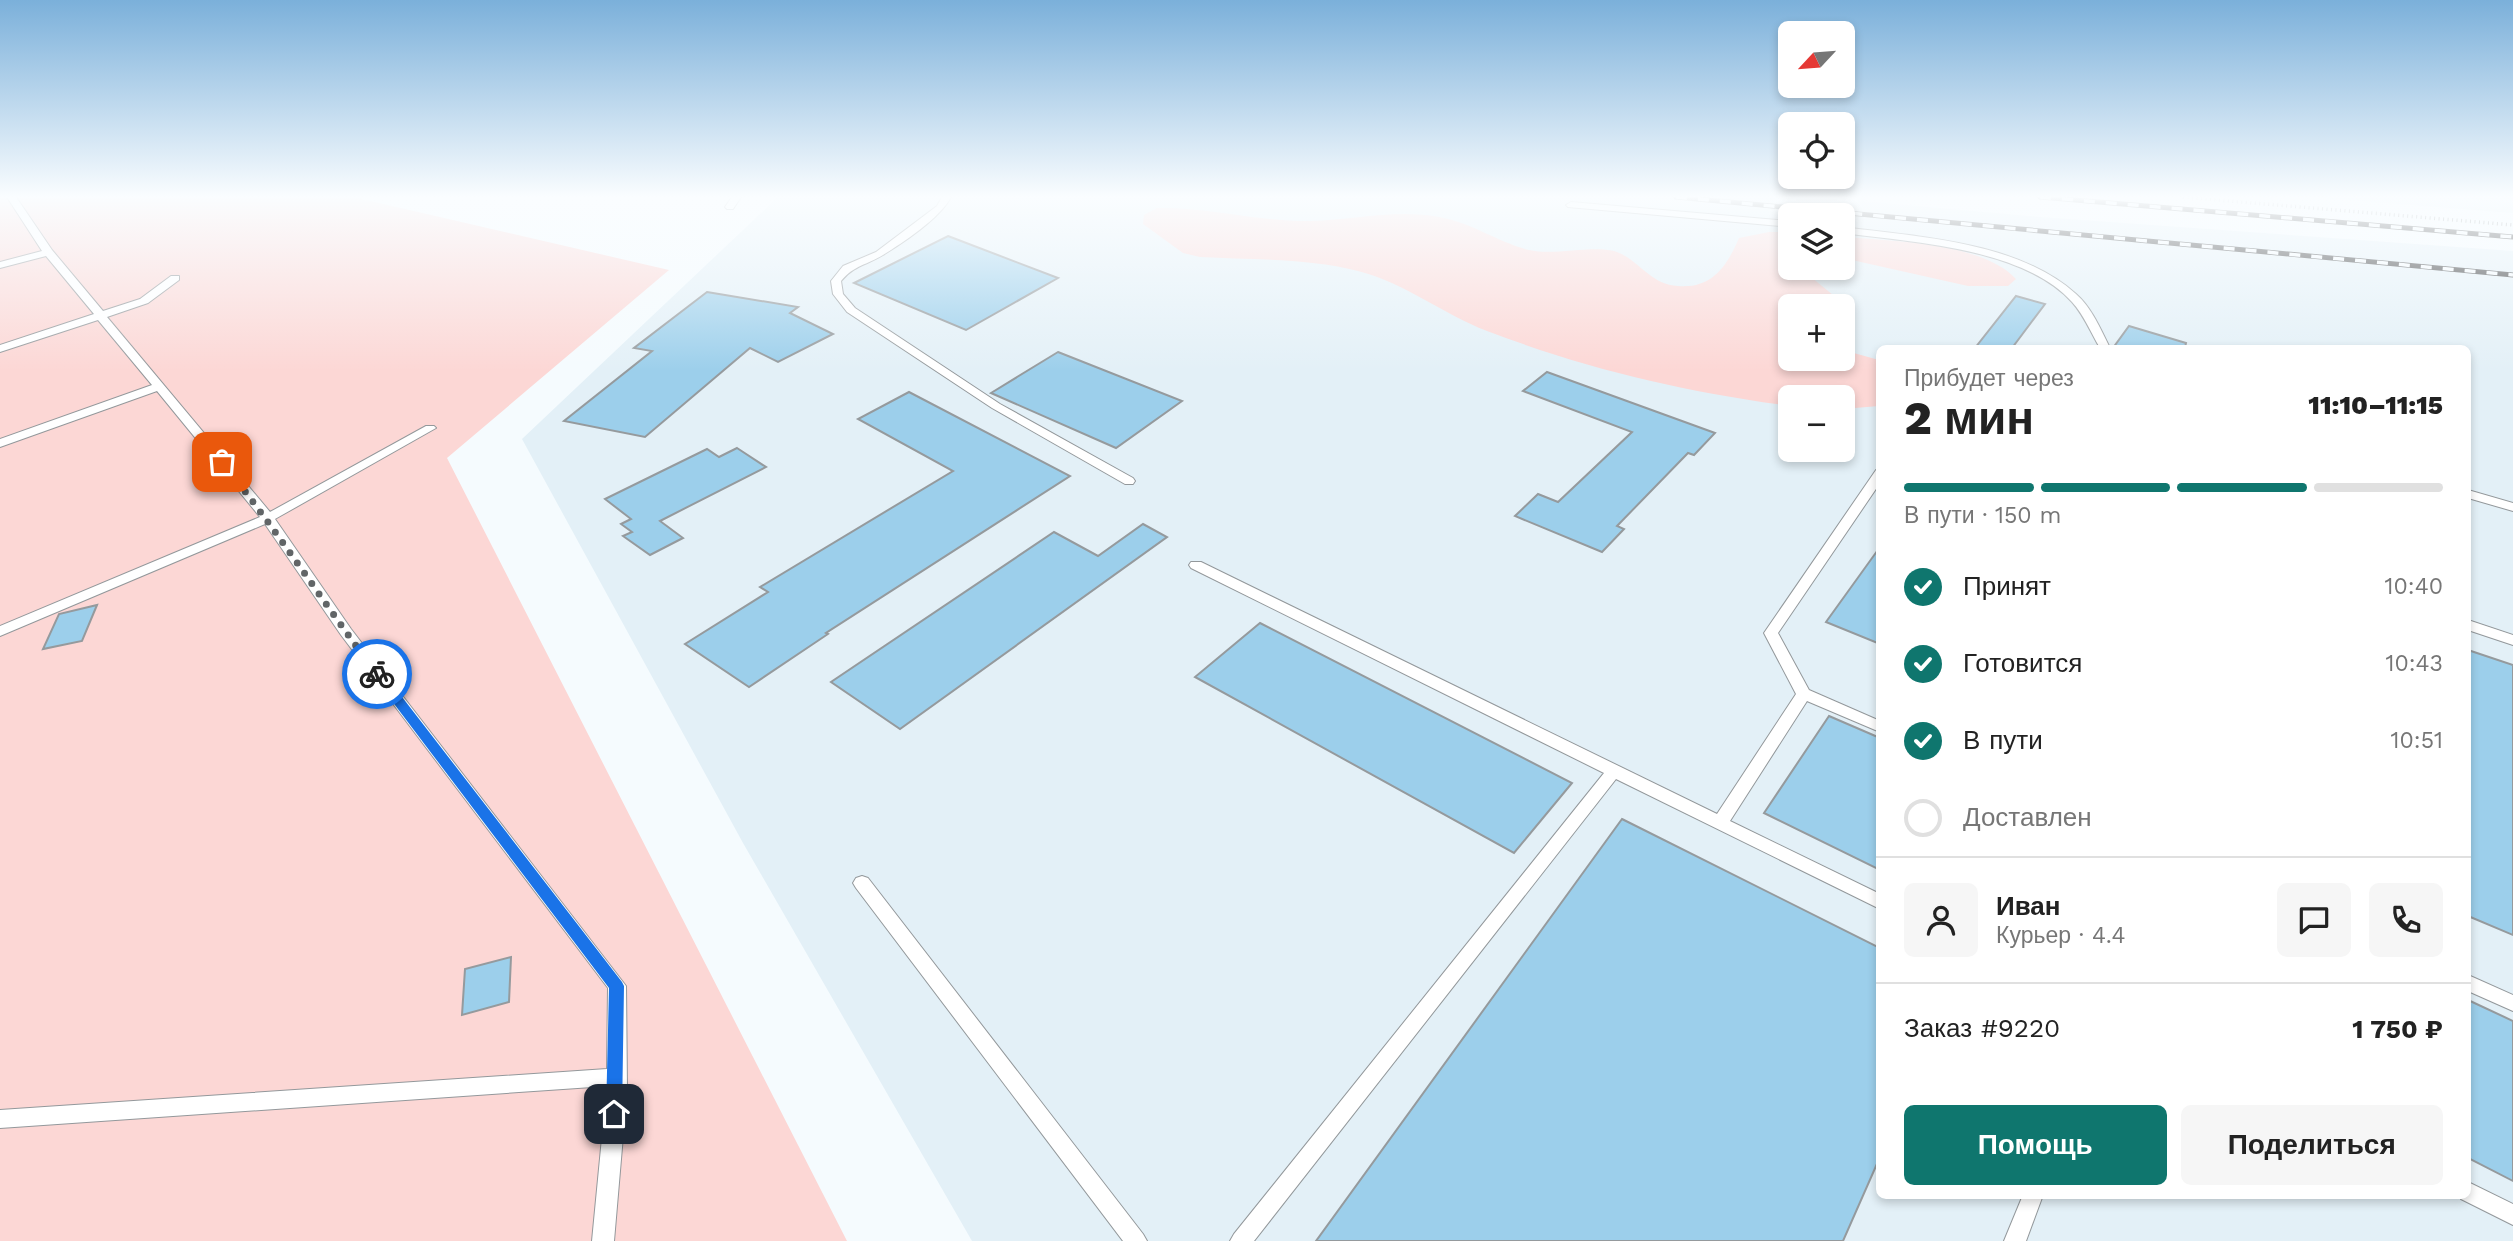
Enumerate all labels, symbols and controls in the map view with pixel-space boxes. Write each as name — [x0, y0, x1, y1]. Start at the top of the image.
north arrow — [1778, 21, 1855, 98]
map controls — [1778, 21, 1855, 462]
button: locate — [1778, 112, 1855, 189]
button: layers — [1778, 203, 1855, 280]
button: + — [1778, 294, 1855, 371]
text: Прибудет через — [1904, 365, 2074, 392]
button: − — [1778, 385, 1855, 462]
text: 11:10–11:15 — [2308, 390, 2443, 420]
text: 2 мин — [1904, 391, 2034, 445]
pin — [192, 432, 252, 492]
icon: bag — [203, 443, 241, 481]
text: В пути · 150 m — [1904, 502, 2061, 529]
icon: check — [1904, 568, 1942, 606]
text: Принят — [1963, 571, 2051, 601]
text: 10:40 — [2385, 573, 2443, 600]
courier — [342, 639, 412, 709]
icon: check — [1904, 645, 1942, 683]
text: Готовится — [1963, 648, 2082, 678]
text: 10:43 — [2385, 650, 2443, 677]
icon: bike — [358, 655, 396, 693]
icon: check — [1904, 722, 1942, 760]
text: В пути — [1963, 725, 2043, 755]
text: 10:51 — [2391, 727, 2443, 754]
text: Доставлен — [1963, 802, 2092, 832]
button: person — [1904, 883, 1978, 957]
button: chat — [2277, 883, 2351, 957]
button: phone — [2369, 883, 2443, 957]
text: Иван — [1996, 891, 2061, 921]
text: Курьер · 4.4 — [1996, 922, 2126, 949]
text: Заказ #9220 — [1904, 1013, 2060, 1043]
text: 1 750 ₽ — [2352, 1014, 2443, 1044]
pin — [584, 1084, 644, 1144]
icon: home — [595, 1095, 633, 1133]
button: Помощь — [1904, 1105, 2167, 1185]
button: Поделиться — [2181, 1105, 2443, 1185]

